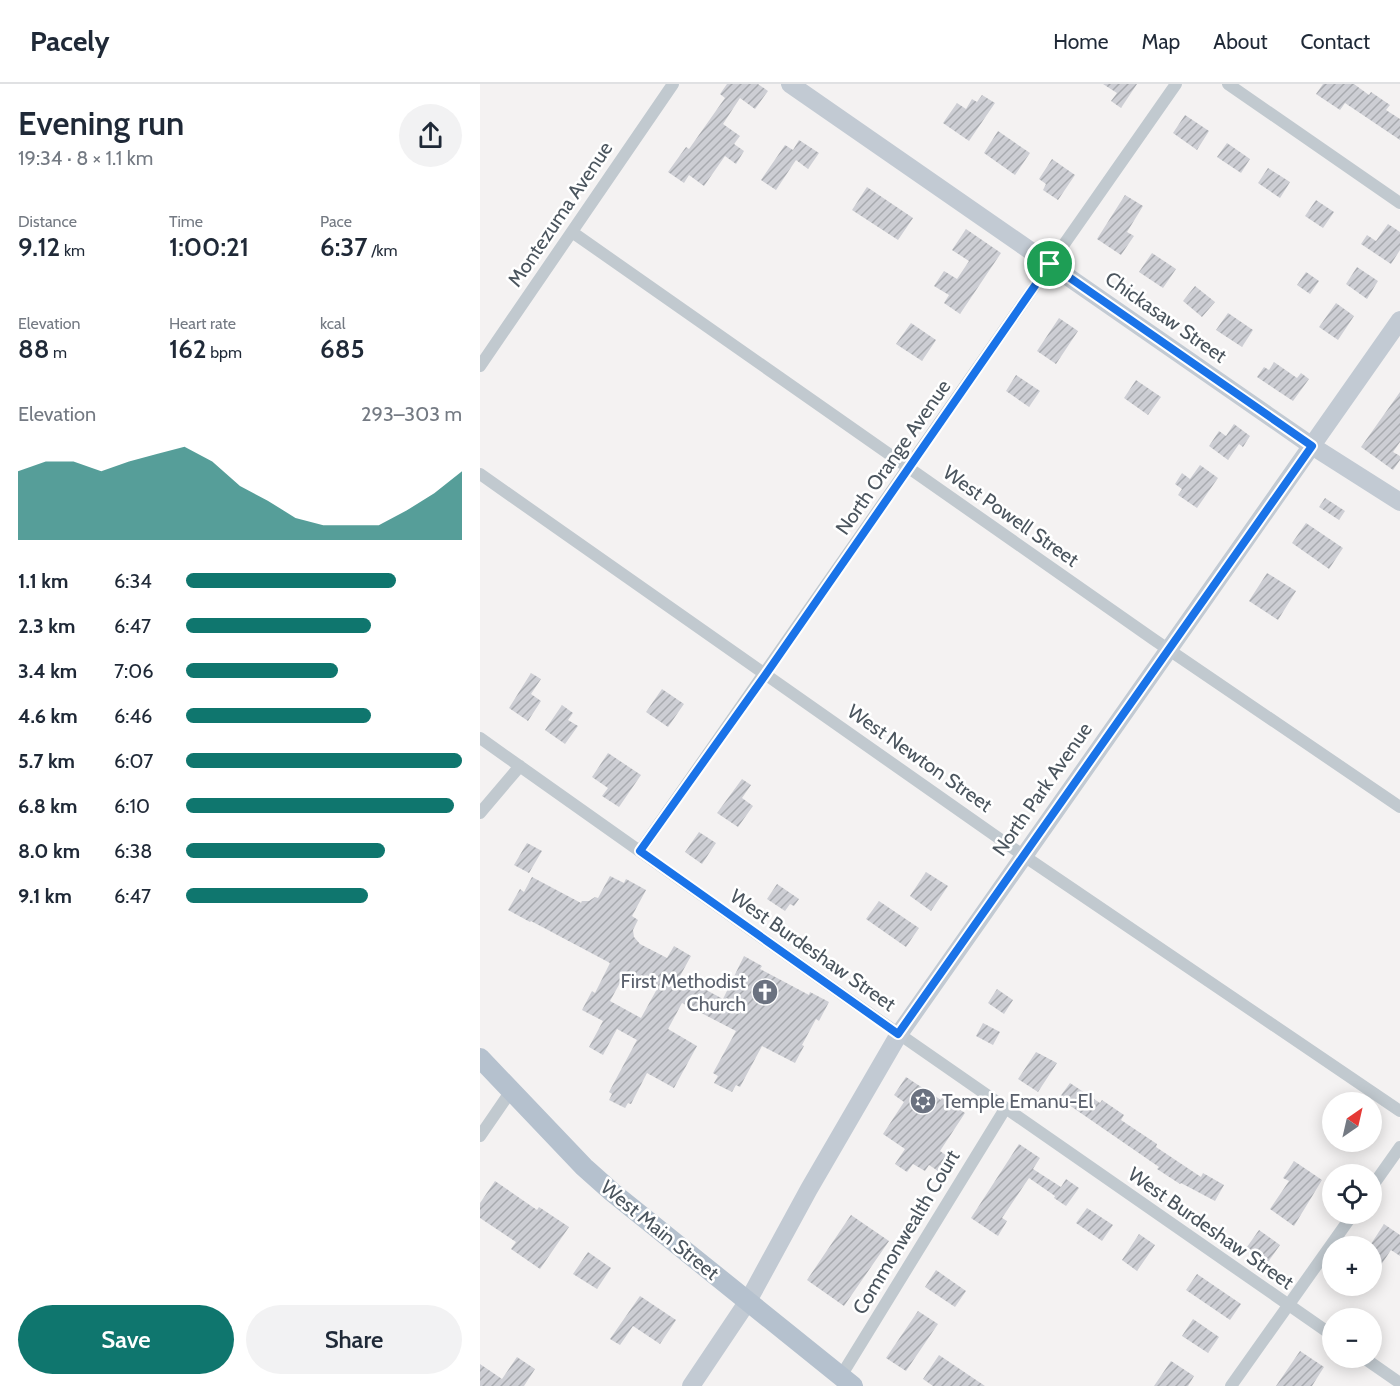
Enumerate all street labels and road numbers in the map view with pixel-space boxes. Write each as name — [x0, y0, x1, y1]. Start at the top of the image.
street label: Montezuma Avenue — [503, 137, 617, 291]
street label: Chickasaw Street — [1101, 266, 1232, 368]
street label: North Orange Avenue — [831, 375, 955, 539]
street label: West Powell Street — [939, 460, 1084, 572]
street label: West Newton Street — [843, 699, 997, 817]
street label: North Park Avenue — [987, 718, 1097, 860]
street label: West Burdeshaw Street — [726, 884, 901, 1016]
street label: Commonwealth Court — [847, 1145, 965, 1319]
street label: West Burdeshaw Street — [1124, 1162, 1299, 1294]
street label: West Main Street — [596, 1175, 724, 1285]

